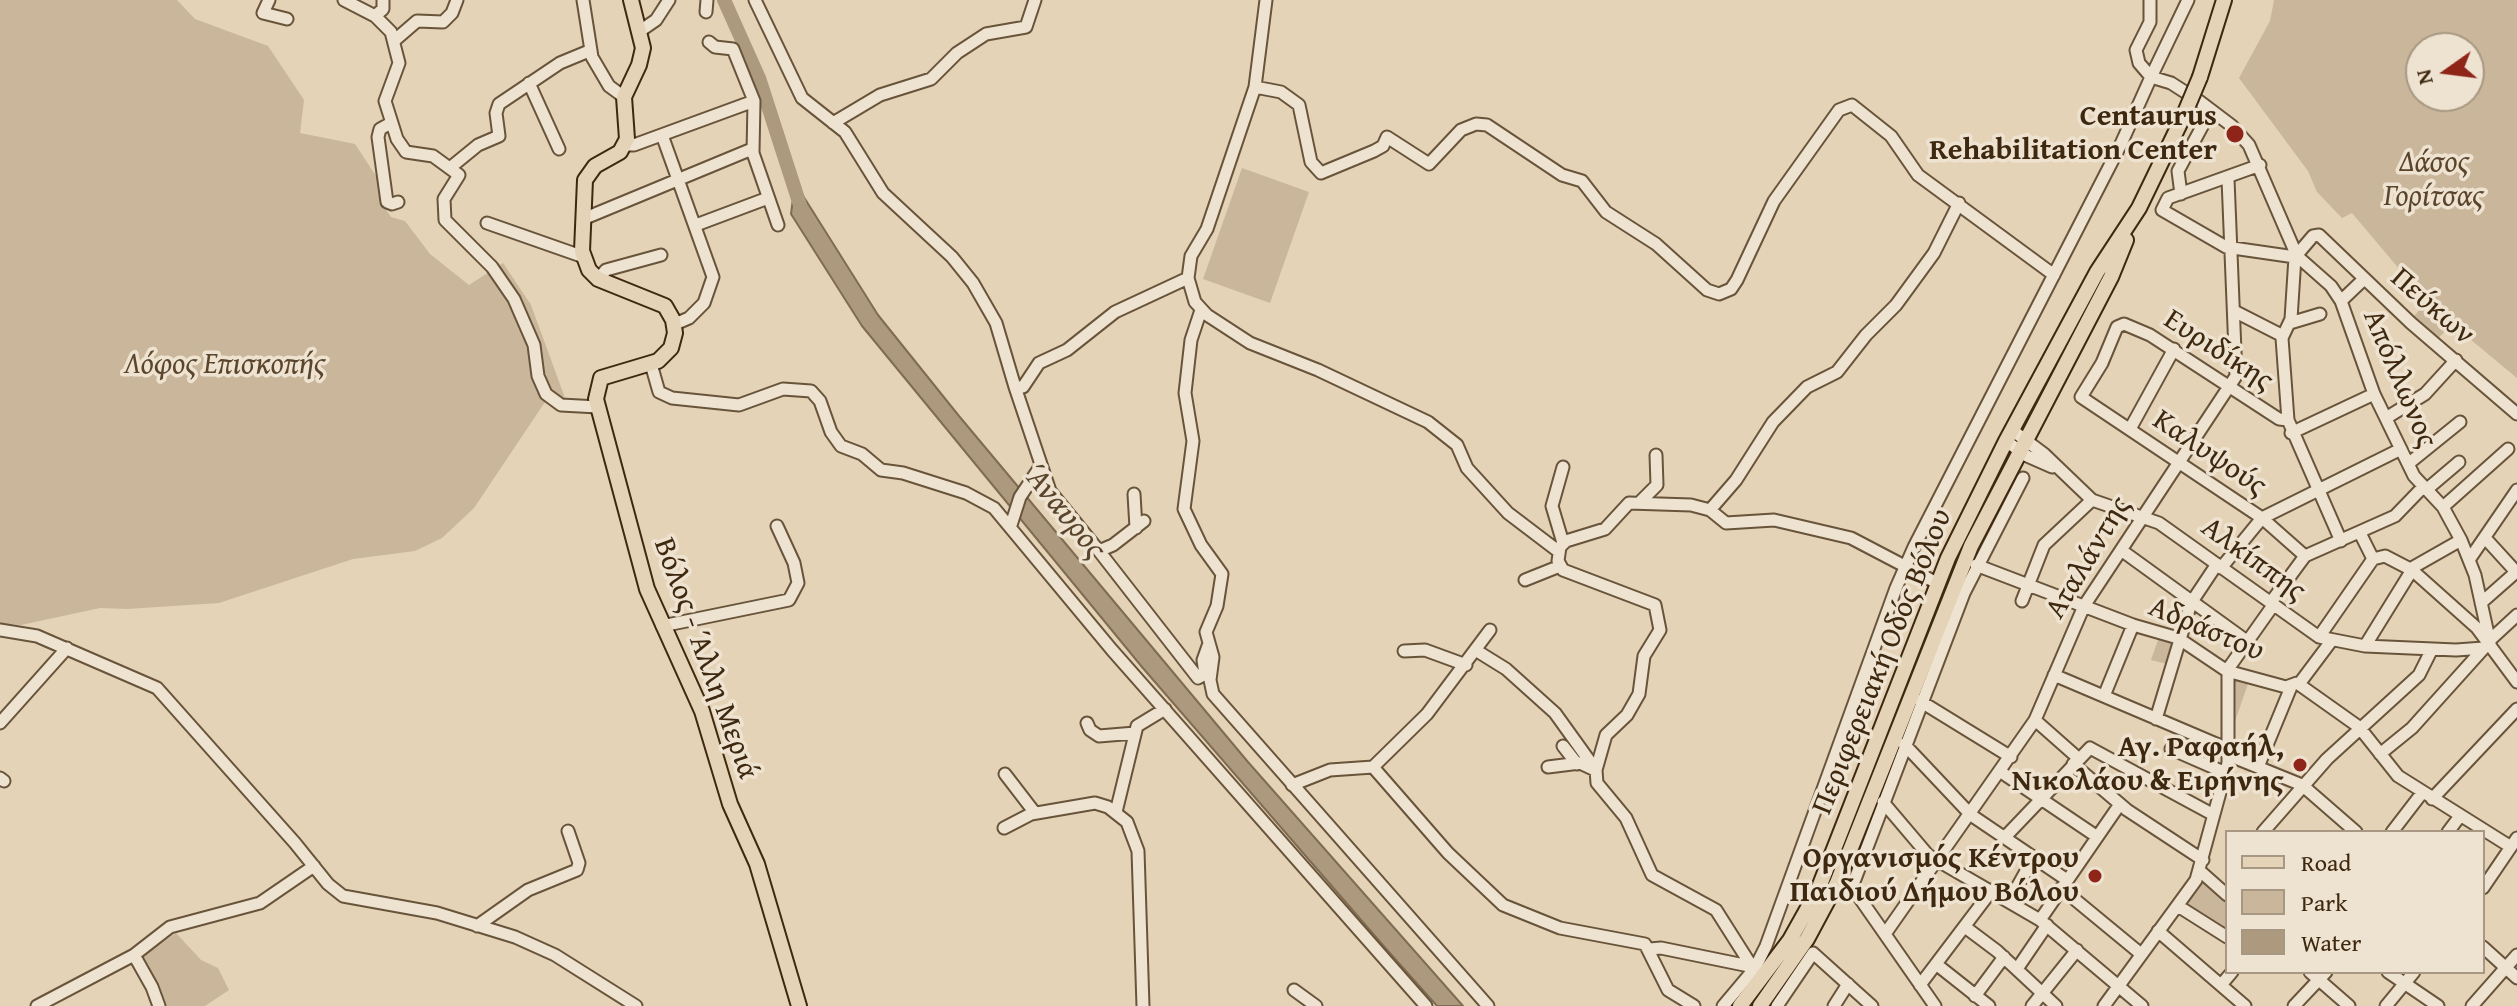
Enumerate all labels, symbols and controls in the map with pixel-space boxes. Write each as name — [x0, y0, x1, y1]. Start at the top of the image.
north arrow — [2405, 32, 2485, 112]
text: N — [2406, 66, 2441, 88]
place label: Centaurus Rehabilitation Center — [1929, 99, 2217, 170]
marker: Centaurus Rehabilitation Center — [2224, 123, 2246, 145]
park label: Δάσος Γορίτσας — [2384, 145, 2484, 216]
street label: Πεύκων — [2382, 261, 2482, 353]
street label: Ευριδίκης — [2157, 302, 2279, 400]
street label: Απόλλωνος — [2354, 304, 2444, 454]
park label: Λόφος Επισκοπής — [124, 347, 326, 383]
street label: Καλυψούς — [2145, 403, 2273, 505]
water label: Άναυρος — [1015, 458, 1113, 568]
street label: Αταλάντης — [2038, 490, 2140, 626]
street label: Περιφερειακή Οδός Βόλου — [1805, 504, 1961, 820]
street label: Αλκίππης — [2194, 510, 2312, 610]
street label: Βόλος - Άλλη Μεριά — [645, 533, 765, 785]
street label: Αδράστου — [2143, 590, 2269, 670]
place label: Αγ. Ραφαήλ, Νικολάου & Ειρήνης — [2012, 730, 2284, 800]
marker: Αγ. Ραφαήλ, Νικολάου & Ειρήνης — [2291, 756, 2309, 774]
legend — [2225, 830, 2485, 974]
place label: Οργανισμός Κέντρου Παιδιού Δήμου Βόλου — [1790, 841, 2079, 912]
text: Road — [2301, 845, 2351, 880]
marker: Οργανισμός Κέντρου Παιδιού Δήμου Βόλου — [2086, 867, 2104, 885]
text: Park — [2301, 885, 2347, 920]
text: Water — [2301, 925, 2361, 960]

